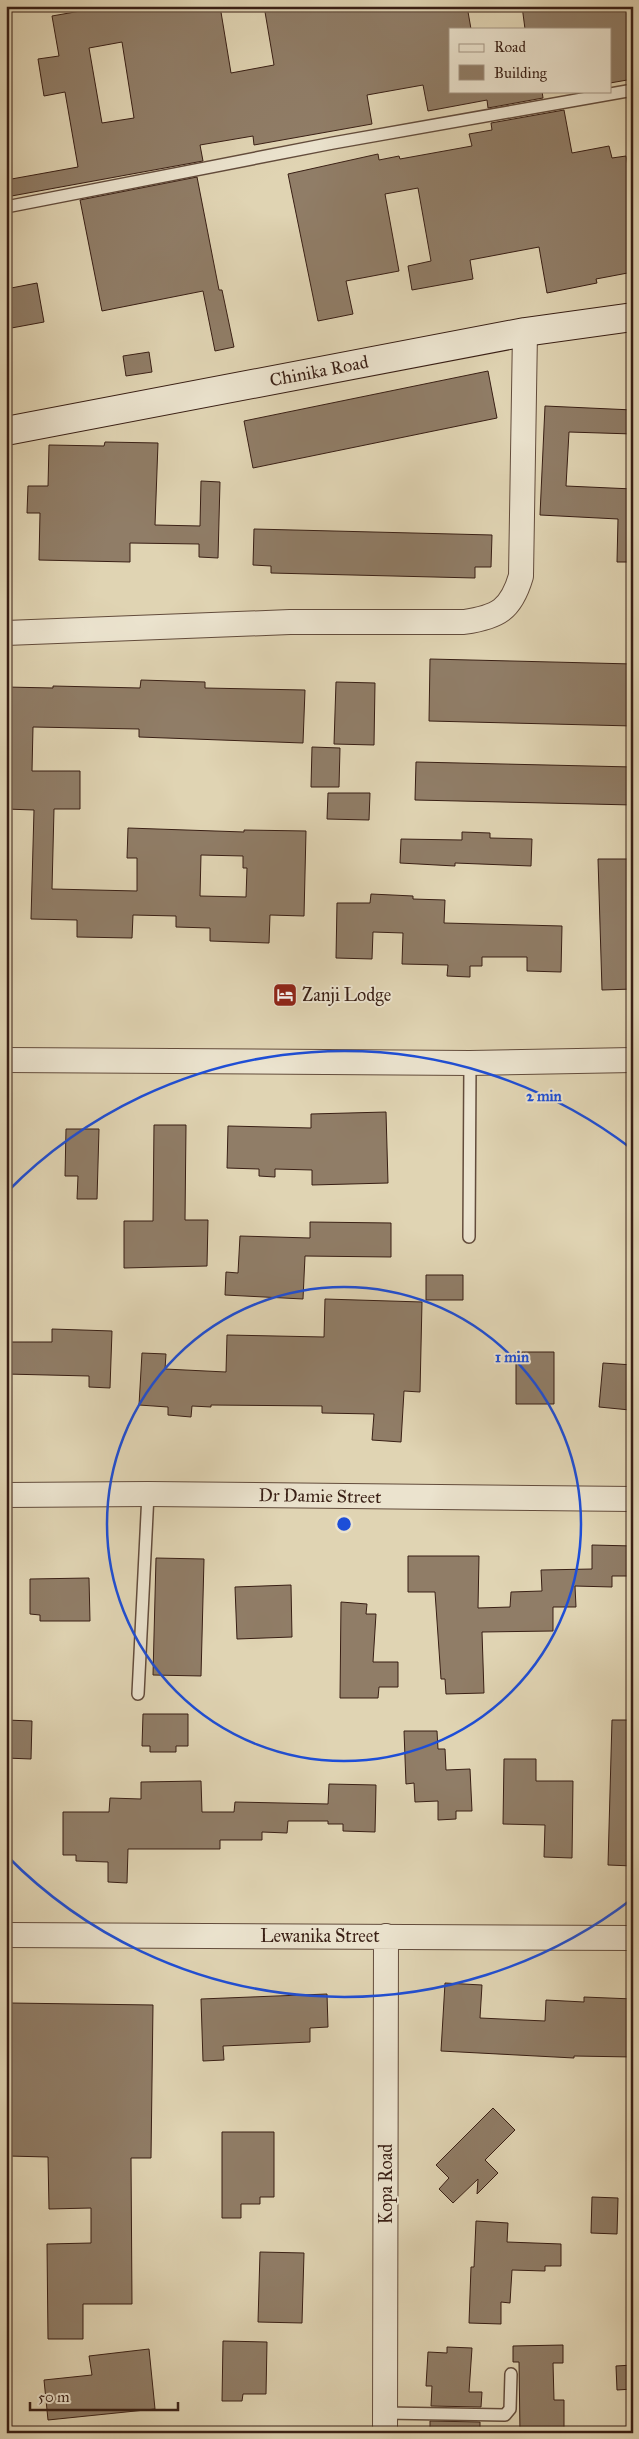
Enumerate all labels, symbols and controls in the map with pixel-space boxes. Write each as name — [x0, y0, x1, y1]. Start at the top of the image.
legend — [449, 28, 612, 92]
text: Road — [494, 38, 526, 56]
text: Building — [494, 64, 548, 82]
street label: Chinika Road — [268, 351, 370, 391]
hotel icon: Zanji Lodge — [272, 982, 298, 1008]
place label: Zanji Lodge — [302, 984, 391, 1007]
text: 2 min — [526, 1087, 563, 1105]
text: 1 min — [495, 1348, 530, 1366]
street label: Dr Damie Street — [258, 1484, 382, 1508]
centre of rings — [335, 1515, 353, 1533]
street label: Lewanika Street — [260, 1925, 380, 1947]
street label: Kopa Road — [375, 2144, 397, 2224]
scale bar — [30, 2379, 178, 2411]
text: 50 m — [38, 2388, 70, 2406]

